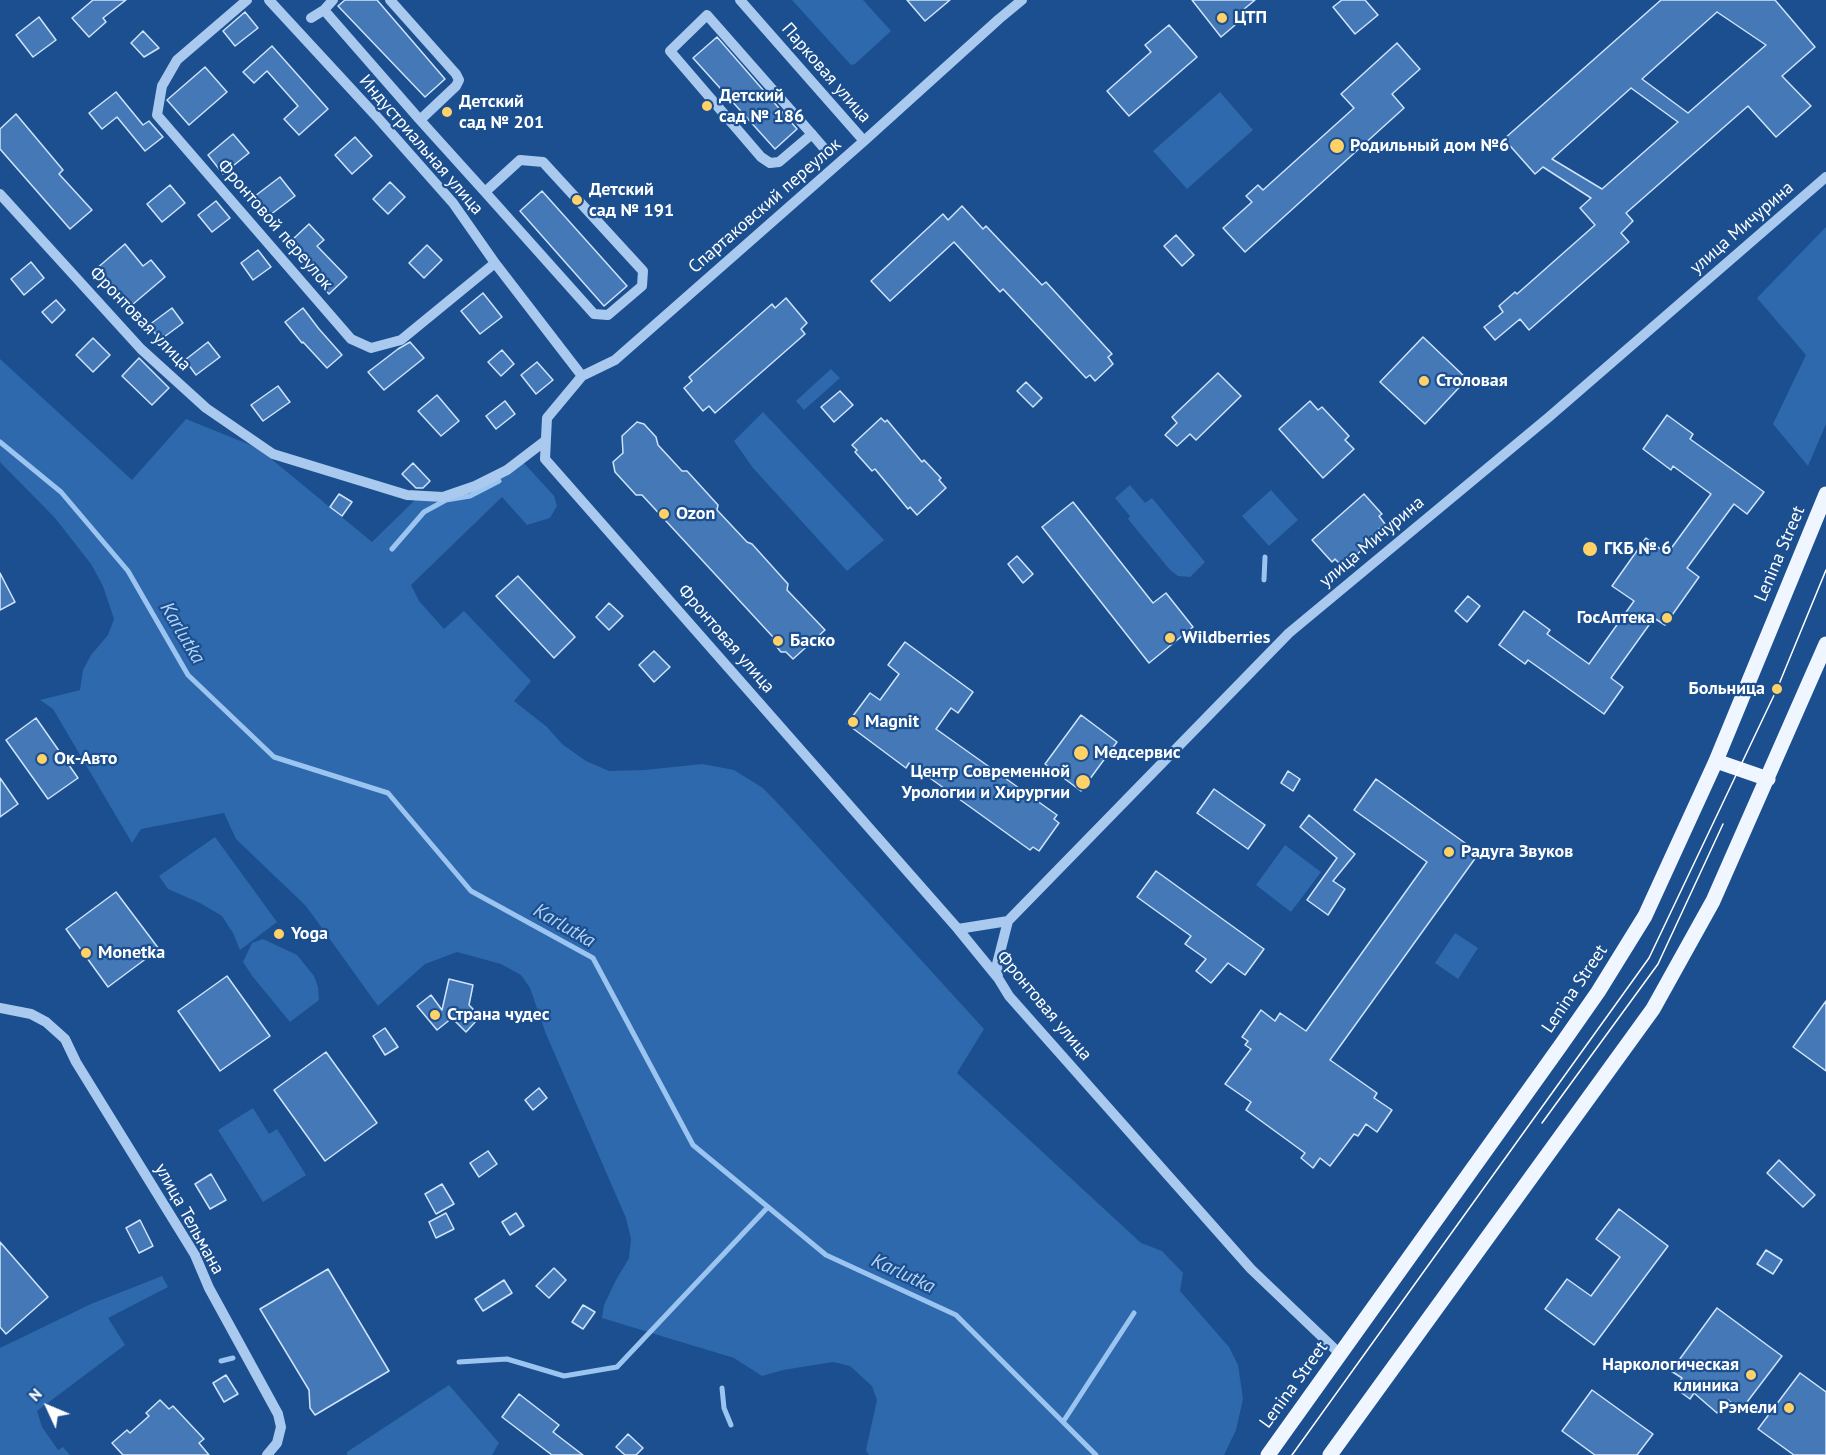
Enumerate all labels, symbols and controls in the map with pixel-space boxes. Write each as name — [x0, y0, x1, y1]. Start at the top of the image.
place label: ЦТП — [1234, 7, 1267, 29]
marker: ЦТП — [1215, 11, 1229, 25]
street label: Парковая улица — [777, 18, 875, 128]
street label: Индустриальная улица — [354, 70, 488, 220]
place label: Детский сад № 186 — [719, 85, 804, 128]
place label: Детский сад № 201 — [459, 91, 544, 134]
marker: Детский сад № 186 — [700, 99, 714, 113]
marker: Детский сад № 201 — [440, 105, 454, 119]
street label: Спартаковский переулок — [684, 134, 846, 278]
place label: Родильный дом №6 — [1350, 135, 1509, 157]
marker: Родильный дом №6 — [1328, 137, 1346, 155]
street label: Фронтовой переулок — [212, 155, 338, 295]
street label: улица Мичурина — [1686, 177, 1798, 279]
place label: Детский сад № 191 — [589, 179, 674, 222]
marker: Детский сад № 191 — [570, 193, 584, 207]
street label: Фронтовая улица — [85, 262, 195, 376]
place label: Столовая — [1436, 370, 1508, 392]
marker: Столовая — [1417, 374, 1431, 388]
street label: улица Мичурина — [1315, 492, 1429, 592]
place label: Ozon — [676, 503, 715, 525]
street label: Lenina Street — [1750, 503, 1810, 605]
marker: Ozon — [657, 507, 671, 521]
place label: ГКБ № 6 — [1604, 538, 1671, 560]
marker: ГКБ № 6 — [1581, 540, 1599, 558]
street label: Фронтовая улица — [673, 580, 779, 698]
water label: Karlutka — [154, 598, 210, 668]
place label: ГосАптека — [1577, 607, 1655, 629]
marker: ГосАптека — [1660, 611, 1674, 625]
place label: Wildberries — [1182, 627, 1270, 649]
place label: Баско — [790, 630, 835, 652]
marker: Wildberries — [1163, 631, 1177, 645]
marker: Баско — [771, 634, 785, 648]
place label: Больница — [1689, 678, 1765, 700]
marker: Больница — [1770, 682, 1784, 696]
place label: Magnit — [865, 711, 919, 733]
marker: Magnit — [846, 715, 860, 729]
place label: Медсервис — [1094, 742, 1181, 764]
marker: Медсервис — [1072, 744, 1090, 762]
place label: Ок-Авто — [54, 748, 117, 770]
marker: Ок-Авто — [35, 752, 49, 766]
place label: Центр Современной Урологии и Хирургии — [902, 761, 1070, 804]
marker: Центр Современной Урологии и Хирургии — [1074, 773, 1092, 791]
place label: Радуга Звуков — [1461, 841, 1573, 863]
marker: Радуга Звуков — [1442, 845, 1456, 859]
water label: Karlutka — [529, 899, 599, 953]
place label: Yoga — [291, 923, 328, 945]
marker: Yoga — [272, 927, 286, 941]
street label: Lenina Street — [1538, 941, 1612, 1037]
place label: Monetka — [98, 942, 165, 964]
marker: Monetka — [79, 946, 93, 960]
street label: Фронтовая улица — [992, 947, 1096, 1065]
place label: Страна чудес — [447, 1004, 549, 1026]
marker: Страна чудес — [428, 1008, 442, 1022]
street label: улица Тельмана — [150, 1160, 228, 1278]
water label: Karlutka — [867, 1249, 939, 1299]
street label: Lenina Street — [1255, 1338, 1333, 1432]
place label: Наркологическая клиника — [1602, 1354, 1739, 1396]
marker: Наркологическая клиника — [1744, 1368, 1758, 1382]
north arrow — [18, 1377, 78, 1437]
text: N — [24, 1384, 46, 1405]
place label: Рэмели — [1719, 1397, 1777, 1419]
marker: Рэмели — [1782, 1401, 1796, 1415]

